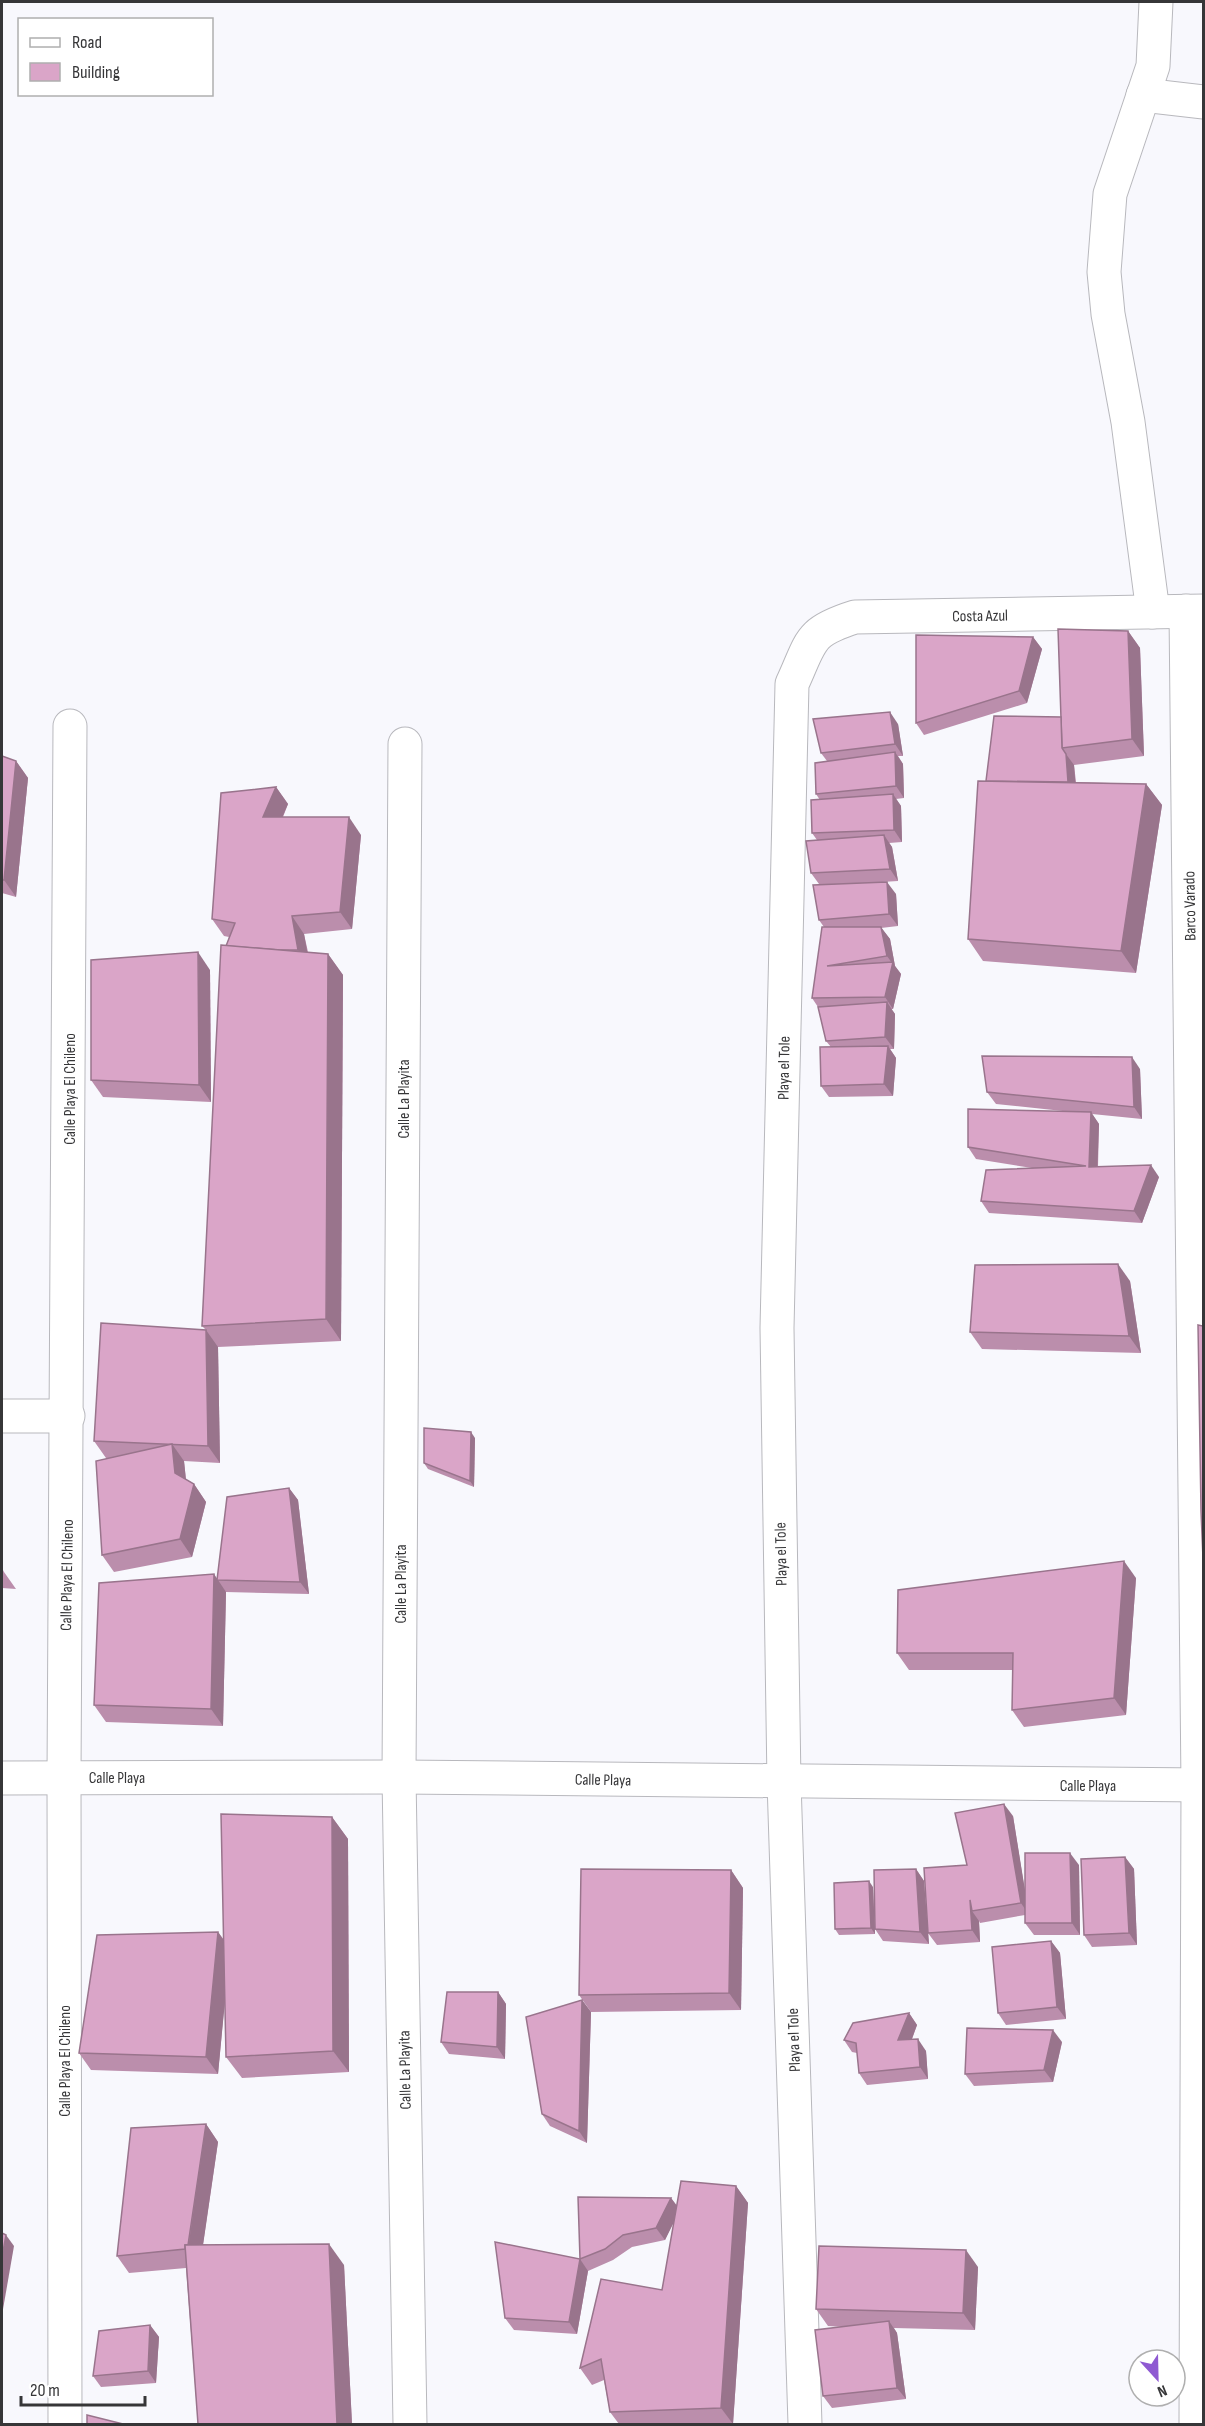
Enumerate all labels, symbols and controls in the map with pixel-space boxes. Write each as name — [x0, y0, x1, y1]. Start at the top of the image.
legend — [18, 18, 213, 96]
text: Road — [72, 32, 102, 53]
text: Building — [72, 62, 120, 83]
street label: Costa Azul — [952, 607, 1008, 626]
street label: Barco Varado — [1180, 871, 1201, 941]
street label: Calle Playa El Chileno — [61, 1033, 80, 1145]
street label: Playa el Tole — [774, 1036, 795, 1100]
street label: Calle La Playita — [395, 1059, 414, 1139]
street label: Calle Playa El Chileno — [57, 1519, 78, 1631]
street label: Playa el Tole — [771, 1522, 792, 1586]
street label: Calle La Playita — [392, 1544, 411, 1624]
street label: Calle Playa — [89, 1769, 145, 1788]
street label: Calle Playa — [575, 1771, 631, 1790]
street label: Calle Playa — [1060, 1777, 1116, 1796]
street label: Calle Playa El Chileno — [56, 2005, 75, 2117]
street label: Playa el Tole — [784, 2008, 805, 2072]
street label: Calle La Playita — [395, 2030, 416, 2110]
north arrow — [1127, 2348, 1187, 2408]
scale bar — [21, 2369, 146, 2407]
text: 20 m — [30, 2380, 60, 2401]
text: N — [1155, 2380, 1170, 2401]

